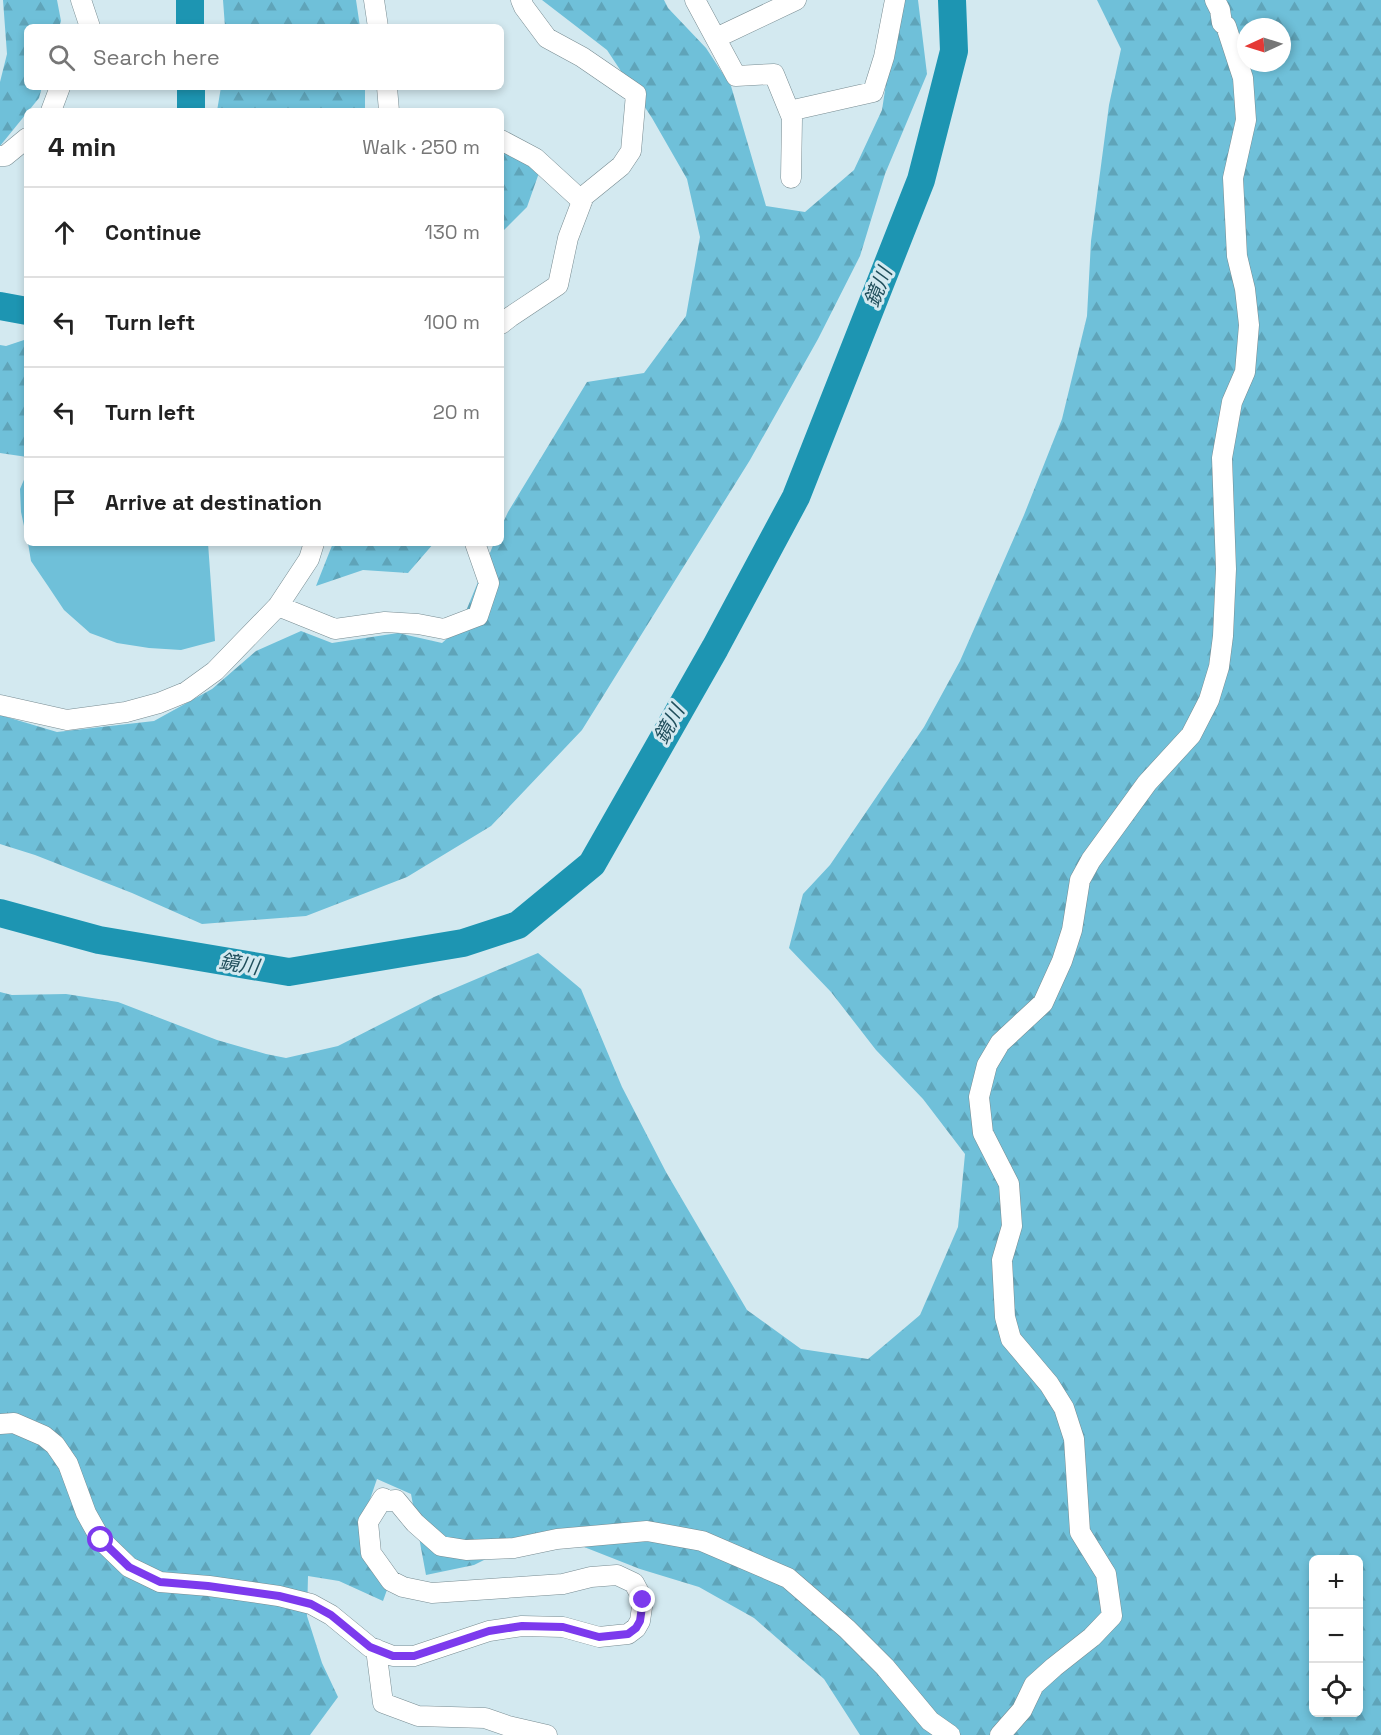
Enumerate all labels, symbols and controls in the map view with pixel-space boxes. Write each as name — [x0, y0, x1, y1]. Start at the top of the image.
north arrow — [1237, 18, 1291, 72]
search box — [24, 24, 504, 90]
icon: search — [45, 41, 78, 74]
text: Search here — [93, 43, 220, 71]
text: 4 min — [48, 130, 116, 164]
text: Walk · 250 m — [362, 134, 480, 160]
icon: ahead — [48, 216, 81, 249]
text: Continue — [105, 218, 201, 246]
text: 130 m — [424, 219, 480, 245]
water label: 鏡川 — [858, 262, 898, 310]
icon: left — [48, 306, 81, 339]
text: Turn left — [105, 308, 195, 336]
text: 100 m — [424, 309, 480, 335]
icon: left — [48, 396, 81, 429]
text: Turn left — [105, 398, 195, 426]
text: 20 m — [433, 399, 480, 425]
icon: arrive — [48, 486, 81, 519]
text: Arrive at destination — [105, 488, 322, 516]
water label: 鏡川 — [648, 698, 691, 748]
water label: 鏡川 — [217, 948, 263, 980]
route start — [87, 1526, 113, 1552]
map controls — [1309, 1555, 1363, 1717]
button: + — [1309, 1555, 1363, 1609]
route end — [629, 1586, 655, 1612]
button: − — [1309, 1609, 1363, 1663]
button: locate — [1309, 1663, 1363, 1717]

